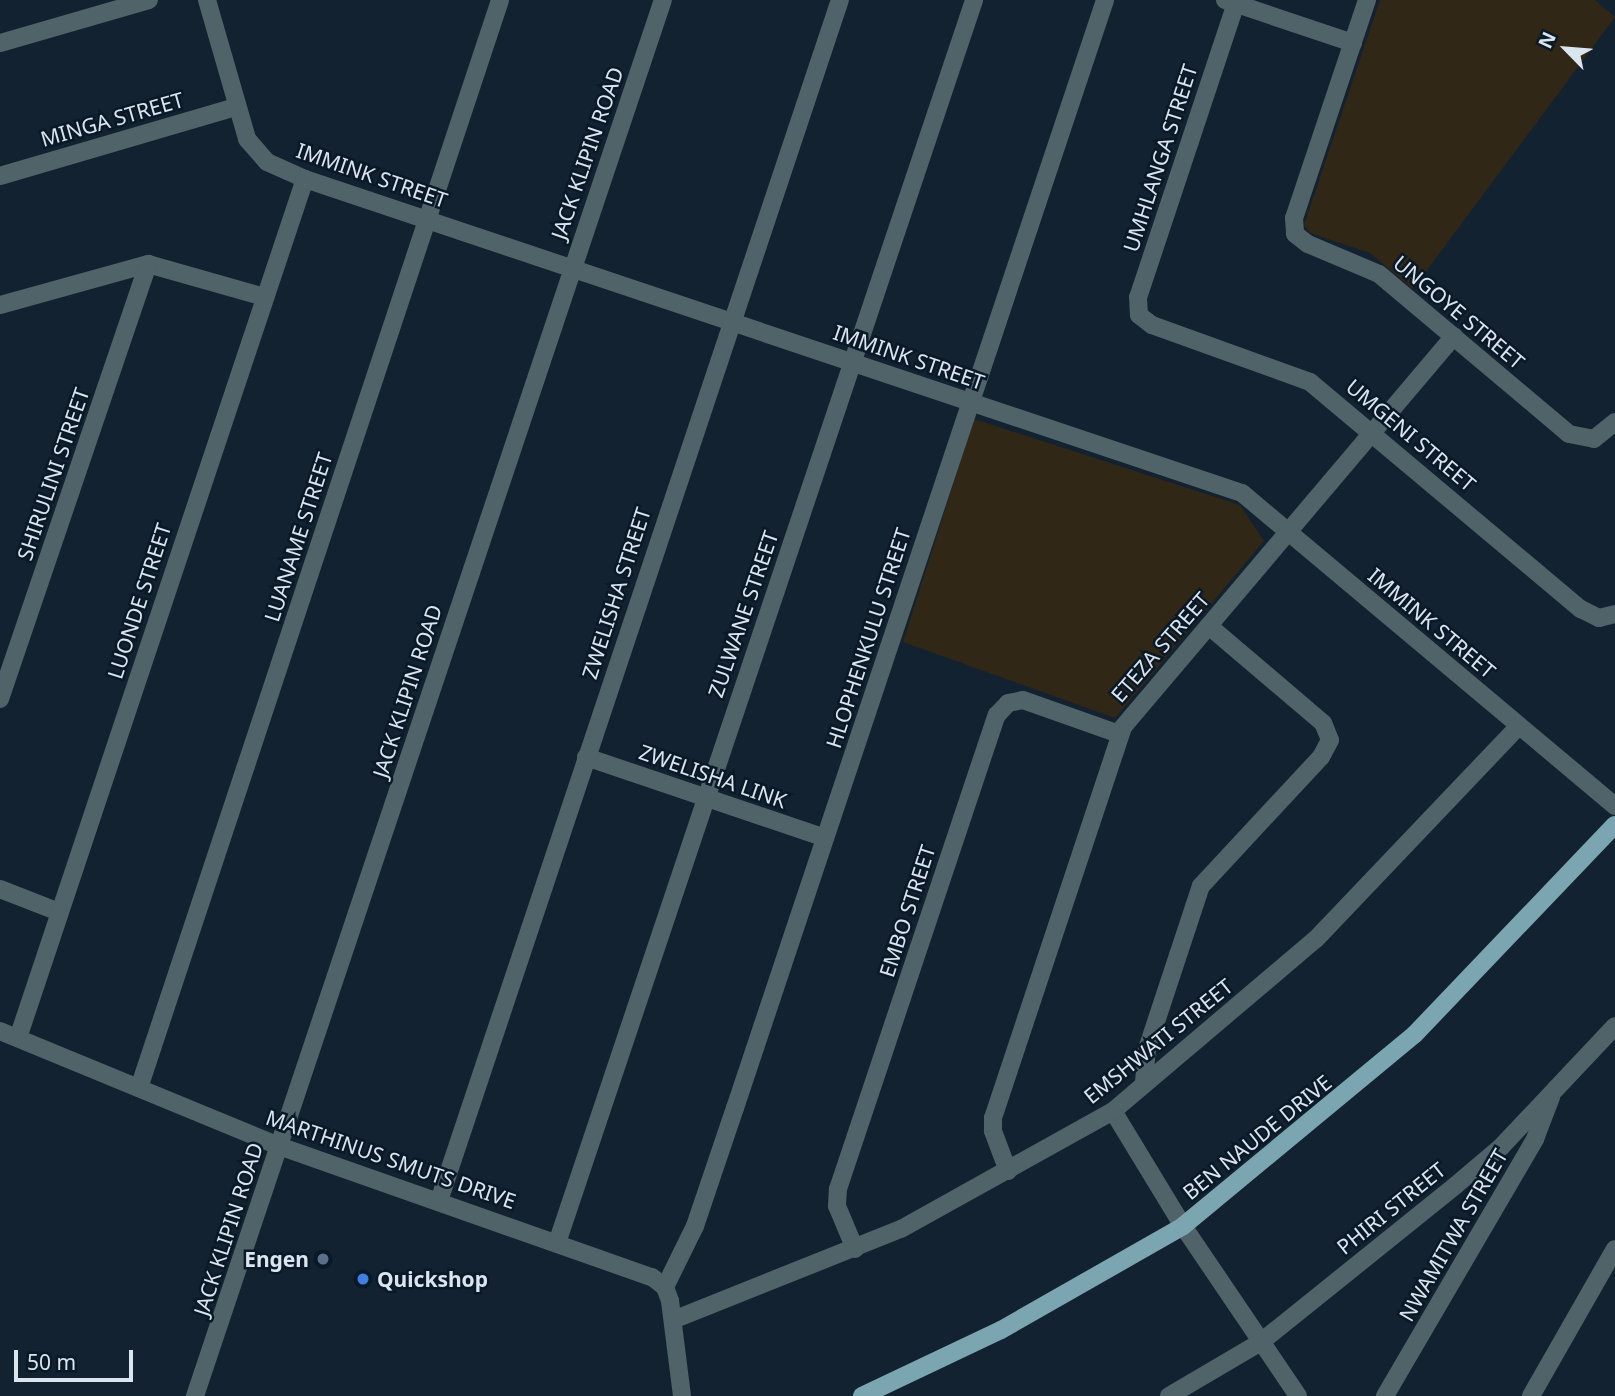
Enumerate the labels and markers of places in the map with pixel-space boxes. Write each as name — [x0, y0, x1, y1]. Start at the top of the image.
place label: Engen — [244, 1246, 309, 1272]
marker: Engen — [315, 1251, 331, 1267]
place label: Quickshop — [377, 1266, 488, 1292]
marker: Quickshop — [355, 1271, 371, 1287]

